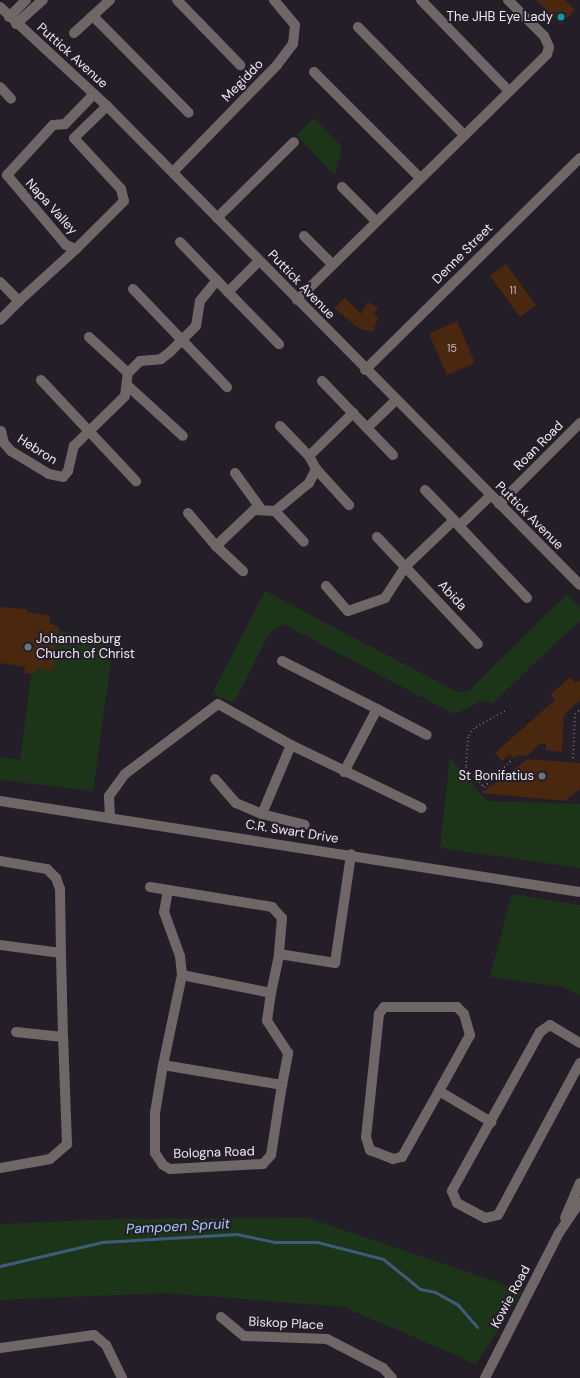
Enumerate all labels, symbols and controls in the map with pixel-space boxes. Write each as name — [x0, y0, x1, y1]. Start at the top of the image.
place label: The JHB Eye Lady — [447, 9, 553, 25]
marker: The JHB Eye Lady — [556, 12, 566, 22]
street label: Puttick Avenue — [33, 20, 111, 92]
street label: Megiddo — [219, 57, 267, 105]
street label: Napa Valley — [22, 176, 80, 238]
street label: Denne Street — [430, 221, 496, 287]
street label: Puttick Avenue — [264, 247, 338, 323]
house number: 11 — [510, 283, 516, 297]
house number: 15 — [447, 341, 457, 355]
street label: Roan Road — [511, 418, 567, 474]
street label: Hebron — [14, 432, 60, 468]
street label: Puttick Avenue — [492, 479, 566, 553]
street label: Abida — [434, 578, 470, 614]
place label: Johannesburg Church of Christ — [36, 632, 135, 663]
marker: Johannesburg Church of Christ — [23, 642, 33, 652]
place label: St Bonifatius — [459, 768, 534, 784]
marker: St Bonifatius — [537, 771, 547, 781]
street label: C.R. Swart Drive — [244, 817, 340, 847]
street label: Bologna Road — [173, 1144, 255, 1162]
water label: Pampoen Spruit — [126, 1215, 230, 1237]
street label: Kowie Road — [488, 1263, 534, 1331]
street label: Biskop Place — [248, 1314, 324, 1334]

